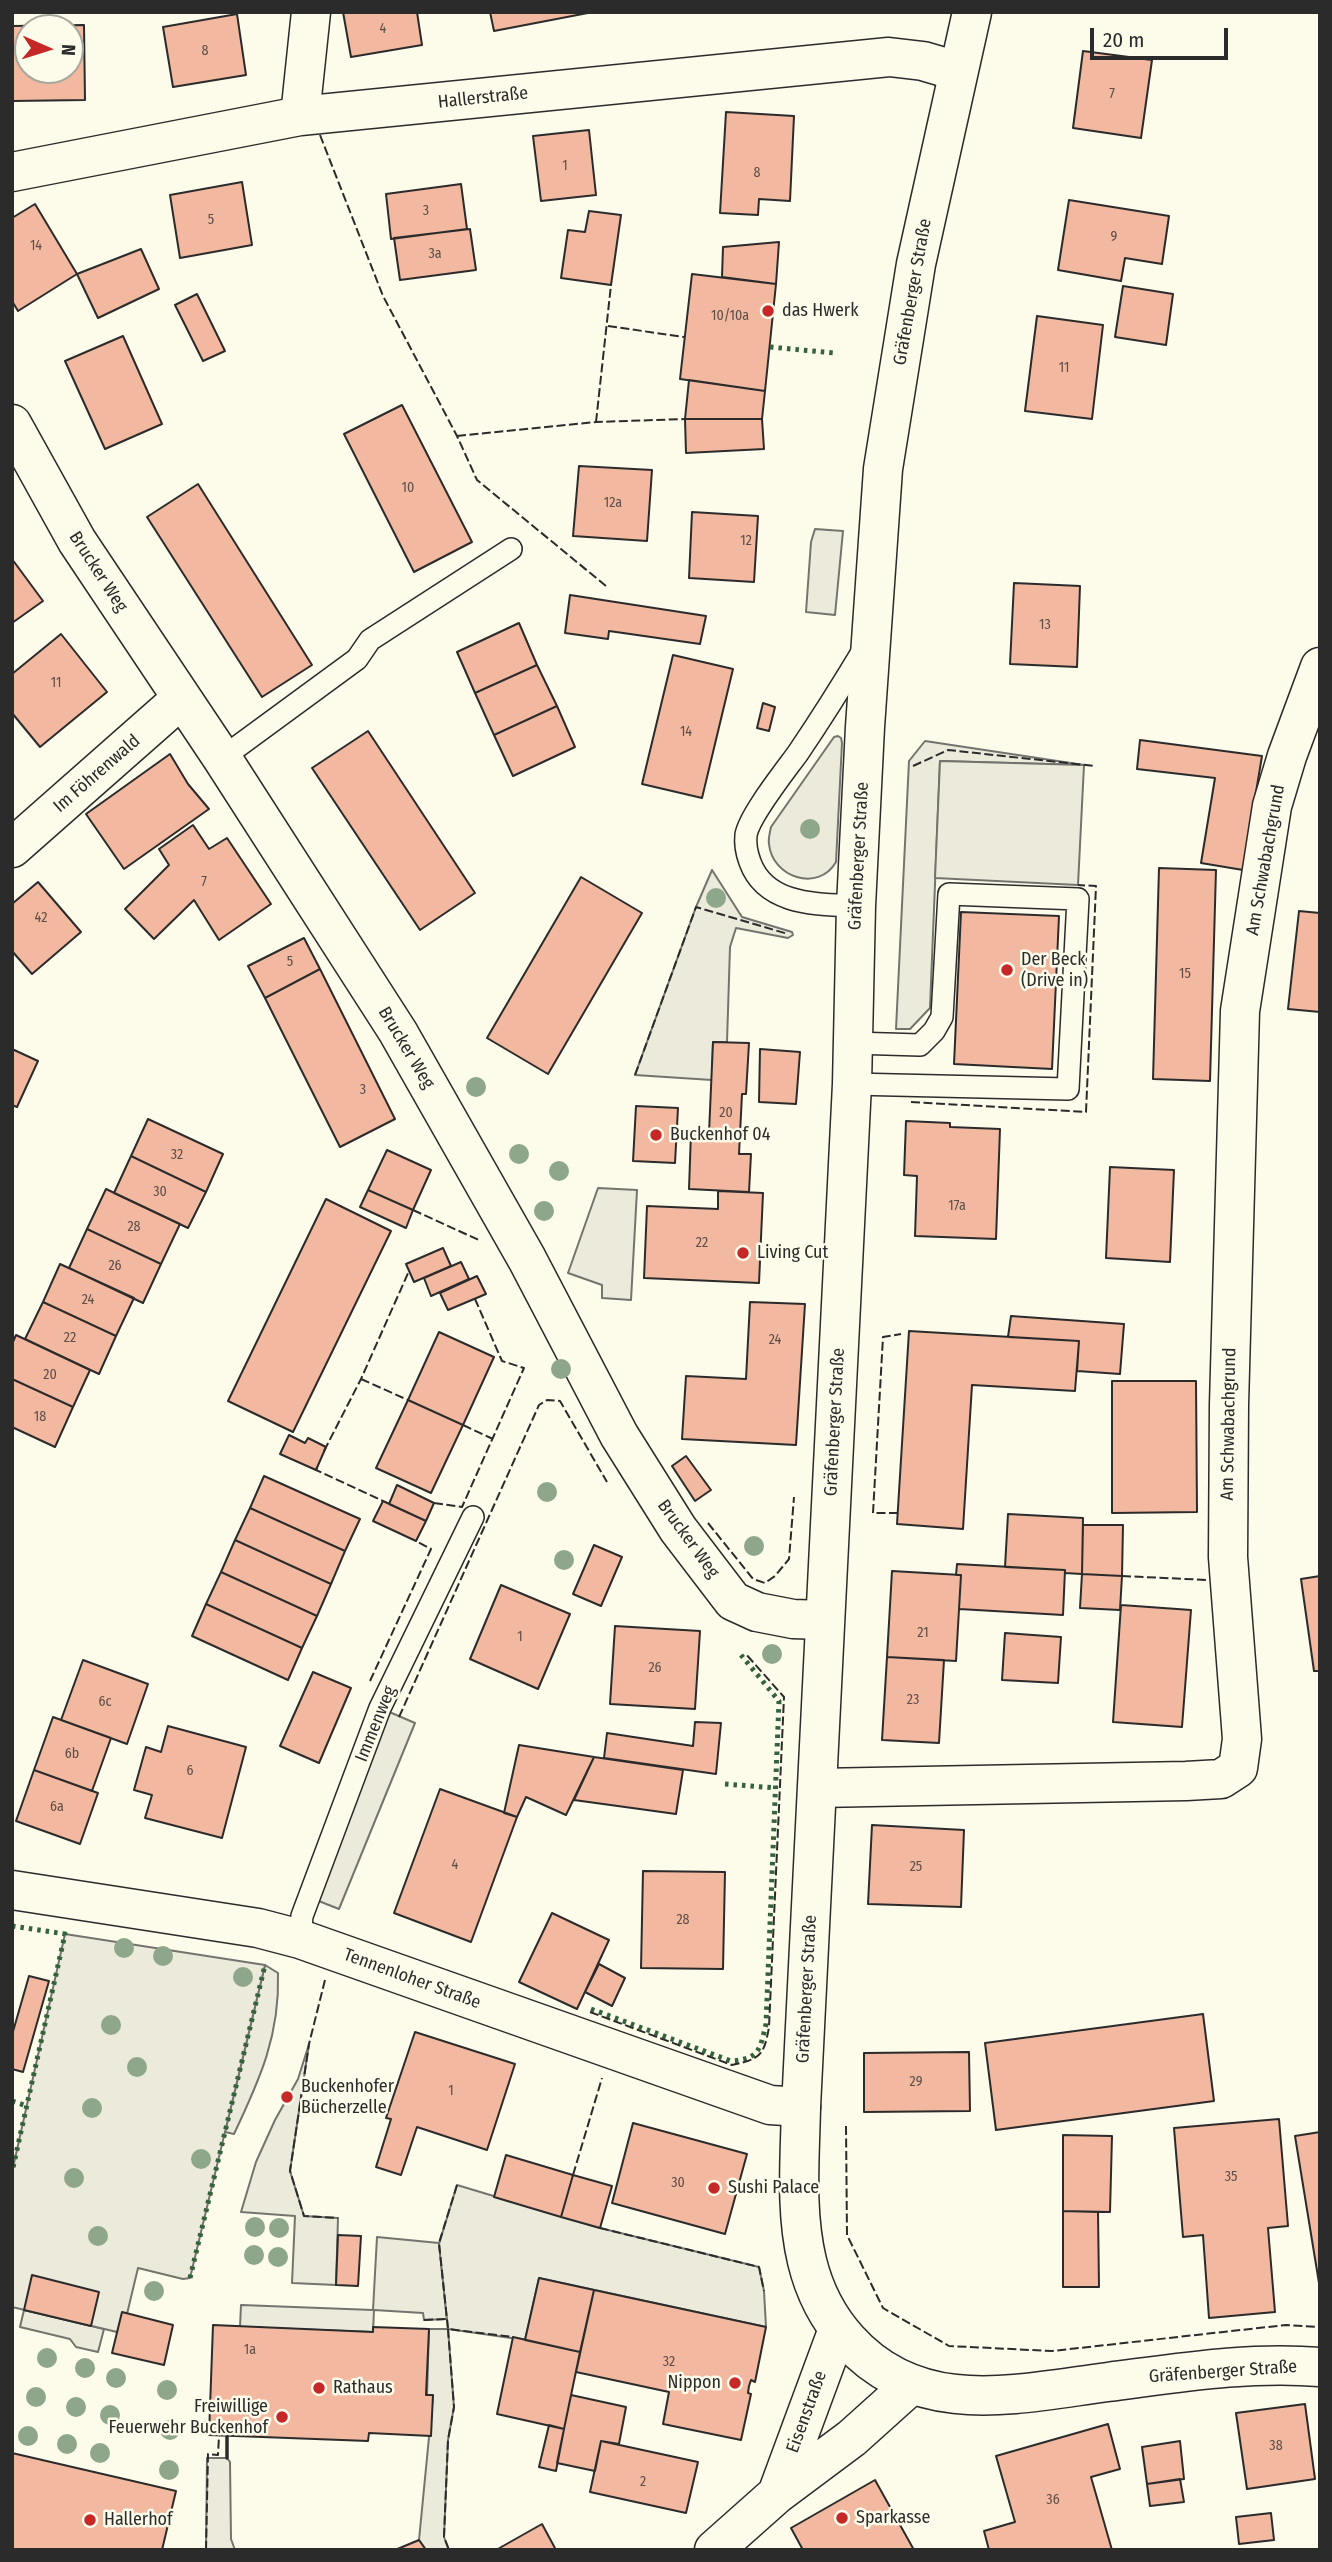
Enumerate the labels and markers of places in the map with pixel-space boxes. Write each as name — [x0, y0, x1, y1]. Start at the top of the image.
place label: das Hwerk — [782, 300, 859, 322]
marker: das Hwerk — [760, 303, 776, 319]
place label: Der Beck (Drive in) — [1021, 949, 1088, 992]
marker: Der Beck (Drive in) — [999, 962, 1015, 978]
place label: Buckenhof 04 — [670, 1124, 770, 1146]
marker: Buckenhof 04 — [648, 1127, 664, 1143]
place label: Living Cut — [757, 1242, 828, 1264]
marker: Living Cut — [735, 1245, 751, 1261]
place label: Buckenhofer Bücherzelle — [301, 2076, 394, 2118]
marker: Buckenhofer Bücherzelle — [279, 2089, 295, 2105]
place label: Sushi Palace — [728, 2177, 819, 2199]
marker: Sushi Palace — [706, 2180, 722, 2196]
place label: Nippon — [667, 2372, 721, 2394]
marker: Nippon — [727, 2375, 743, 2391]
place label: Rathaus — [333, 2377, 393, 2399]
marker: Rathaus — [311, 2380, 327, 2396]
place label: Freiwillige Feuerwehr Buckenhof — [109, 2396, 268, 2438]
marker: Freiwillige Feuerwehr Buckenhof — [274, 2409, 290, 2425]
place label: Sparkasse — [856, 2507, 930, 2529]
place label: Hallerhof — [104, 2509, 173, 2531]
marker: Sparkasse — [834, 2510, 850, 2526]
marker: Hallerhof — [82, 2512, 98, 2528]

